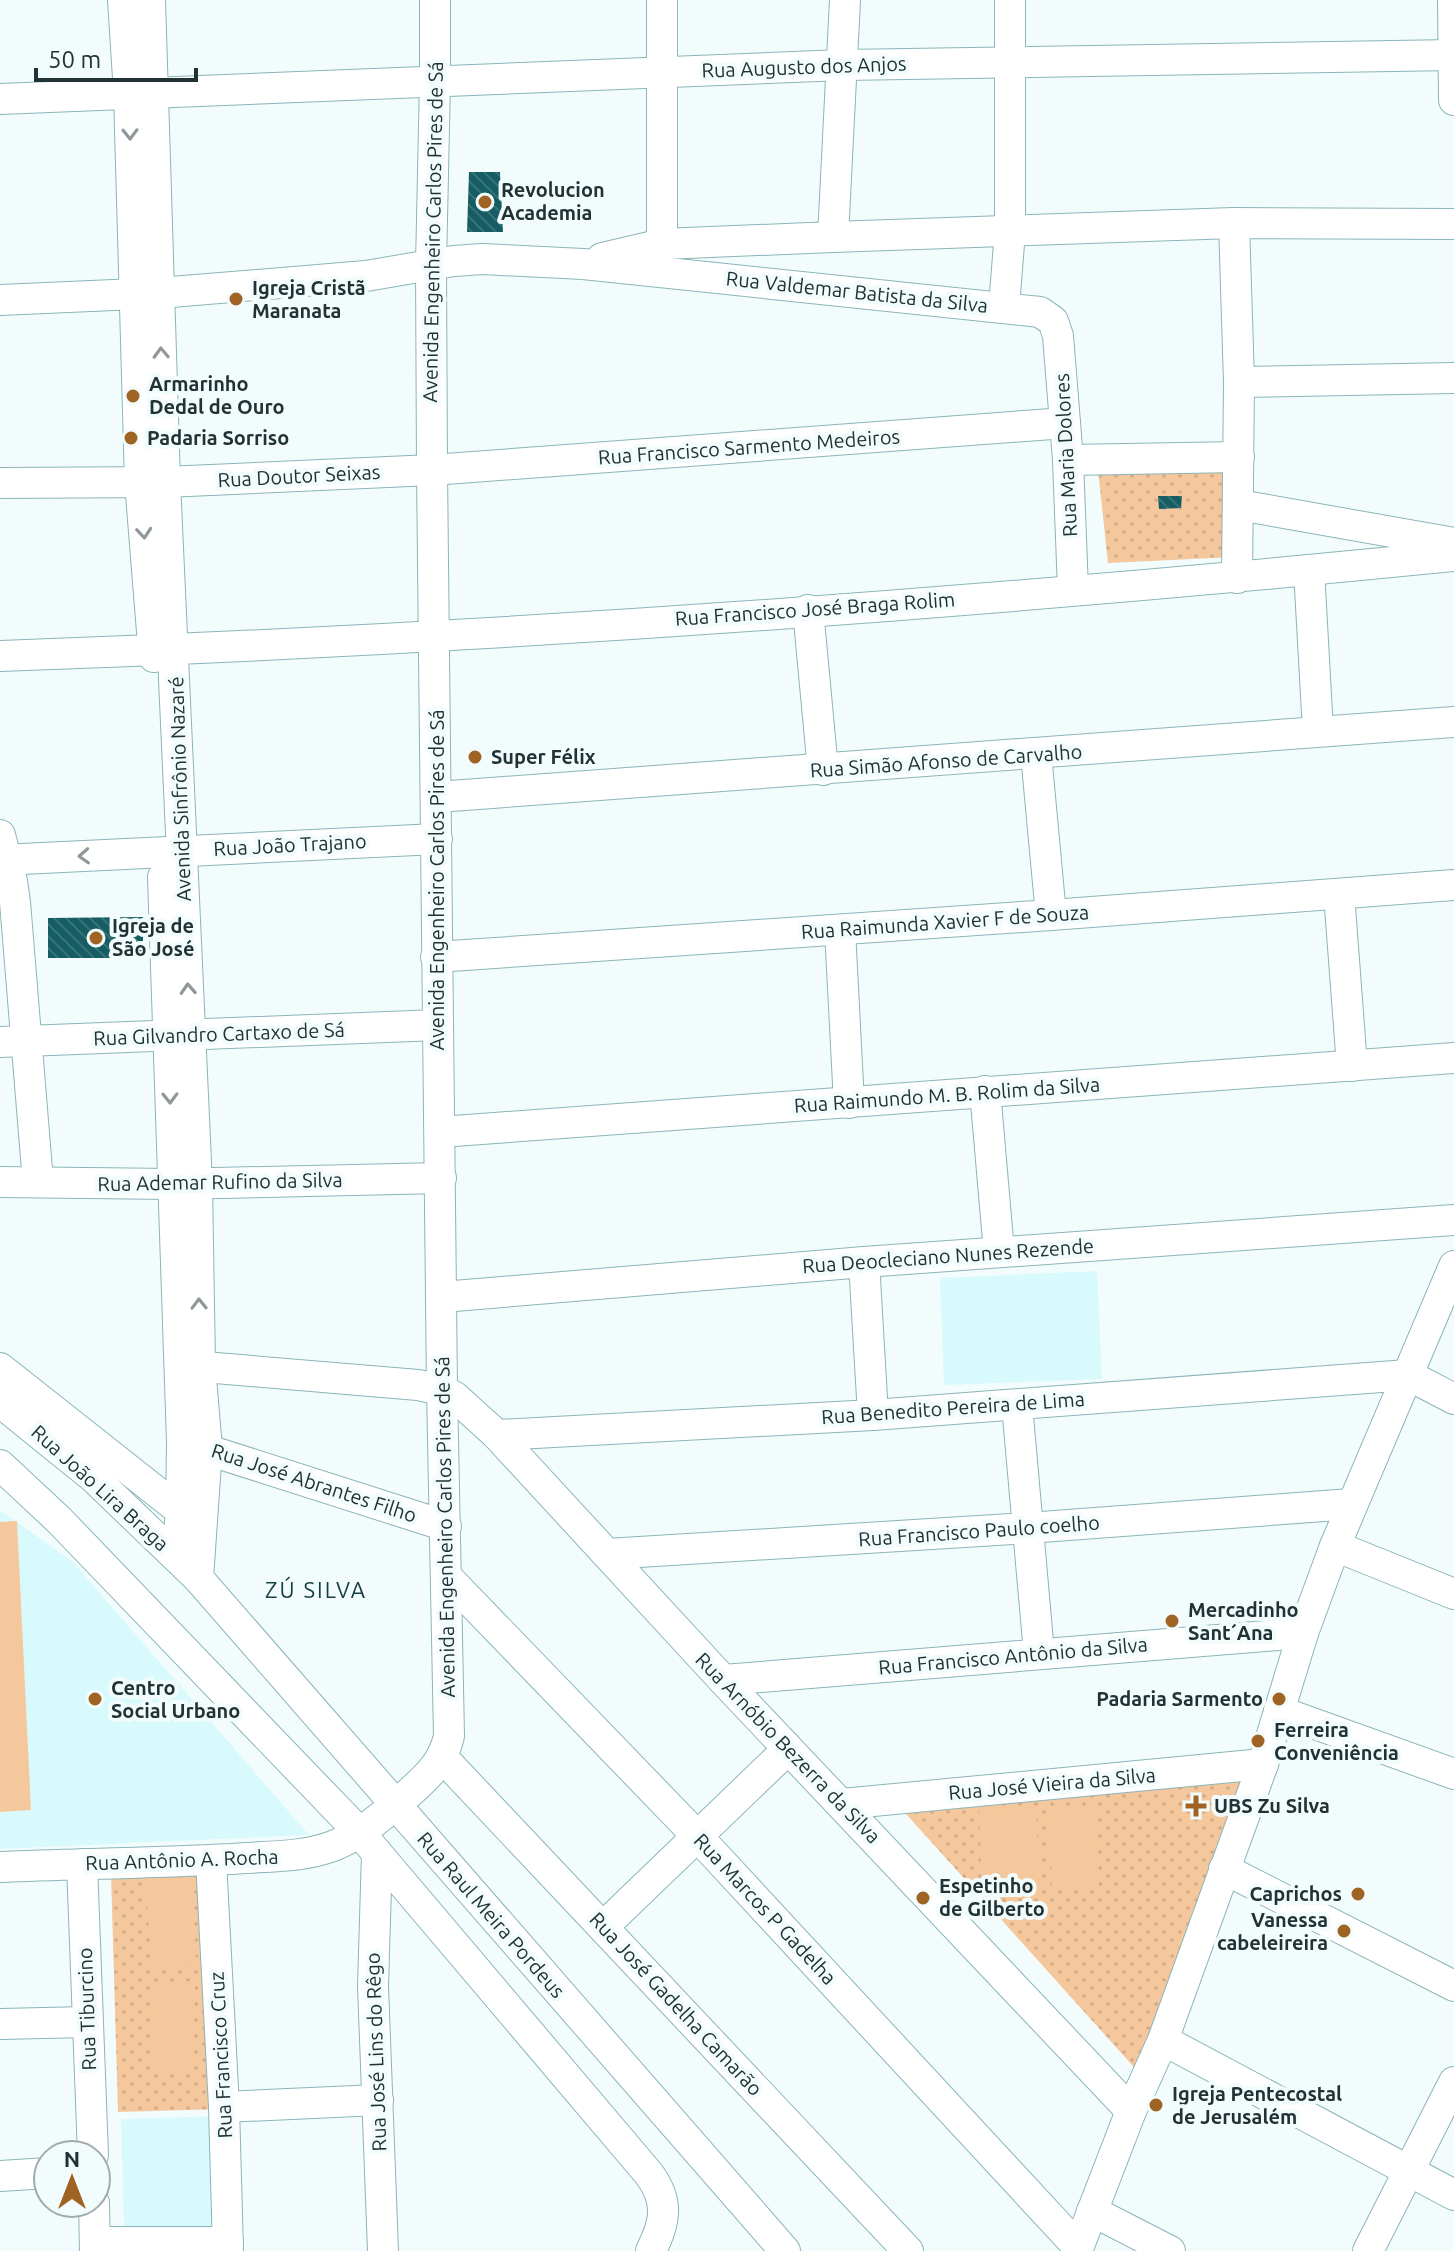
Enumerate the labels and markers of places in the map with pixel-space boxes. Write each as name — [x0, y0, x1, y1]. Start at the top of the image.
place label: Revolucion Academia — [501, 178, 605, 224]
marker: Revolucion Academia — [476, 193, 494, 211]
place label: Igreja Cristã Maranata — [252, 276, 366, 322]
marker: Igreja Cristã Maranata — [227, 290, 245, 308]
place label: Armarinho Dedal de Ouro — [149, 372, 285, 418]
marker: Armarinho Dedal de Ouro — [124, 387, 142, 405]
place label: Padaria Sorriso — [147, 426, 289, 449]
marker: Padaria Sorriso — [122, 429, 140, 447]
place label: Super Félix — [491, 745, 596, 768]
marker: Super Félix — [466, 748, 484, 766]
place label: Igreja de São José — [112, 914, 195, 960]
marker: Igreja de São José — [87, 929, 105, 947]
place label: Mercadinho Sant´Ana — [1188, 1598, 1299, 1644]
marker: Mercadinho Sant´Ana — [1163, 1612, 1181, 1630]
place label: Centro Social Urbano — [111, 1676, 240, 1722]
place label: Padaria Sarmento — [1096, 1687, 1263, 1710]
marker: Centro Social Urbano — [86, 1690, 104, 1708]
marker: Padaria Sarmento — [1270, 1690, 1288, 1708]
place label: Ferreira Conveniência — [1274, 1718, 1399, 1764]
marker: Ferreira Conveniência — [1249, 1732, 1267, 1750]
place label: UBS Zu Silva — [1214, 1794, 1330, 1817]
marker: UBS Zu Silva — [1185, 1795, 1207, 1817]
place label: Espetinho de Gilberto — [939, 1874, 1045, 1920]
place label: Caprichos — [1249, 1882, 1342, 1905]
marker: Caprichos — [1349, 1885, 1367, 1903]
marker: Espetinho de Gilberto — [914, 1889, 932, 1907]
place label: Vanessa cabeleireira — [1217, 1908, 1328, 1954]
marker: Vanessa cabeleireira — [1335, 1922, 1353, 1940]
place label: Igreja Pentecostal de Jerusalém — [1172, 2082, 1342, 2128]
marker: Igreja Pentecostal de Jerusalém — [1147, 2096, 1165, 2114]

